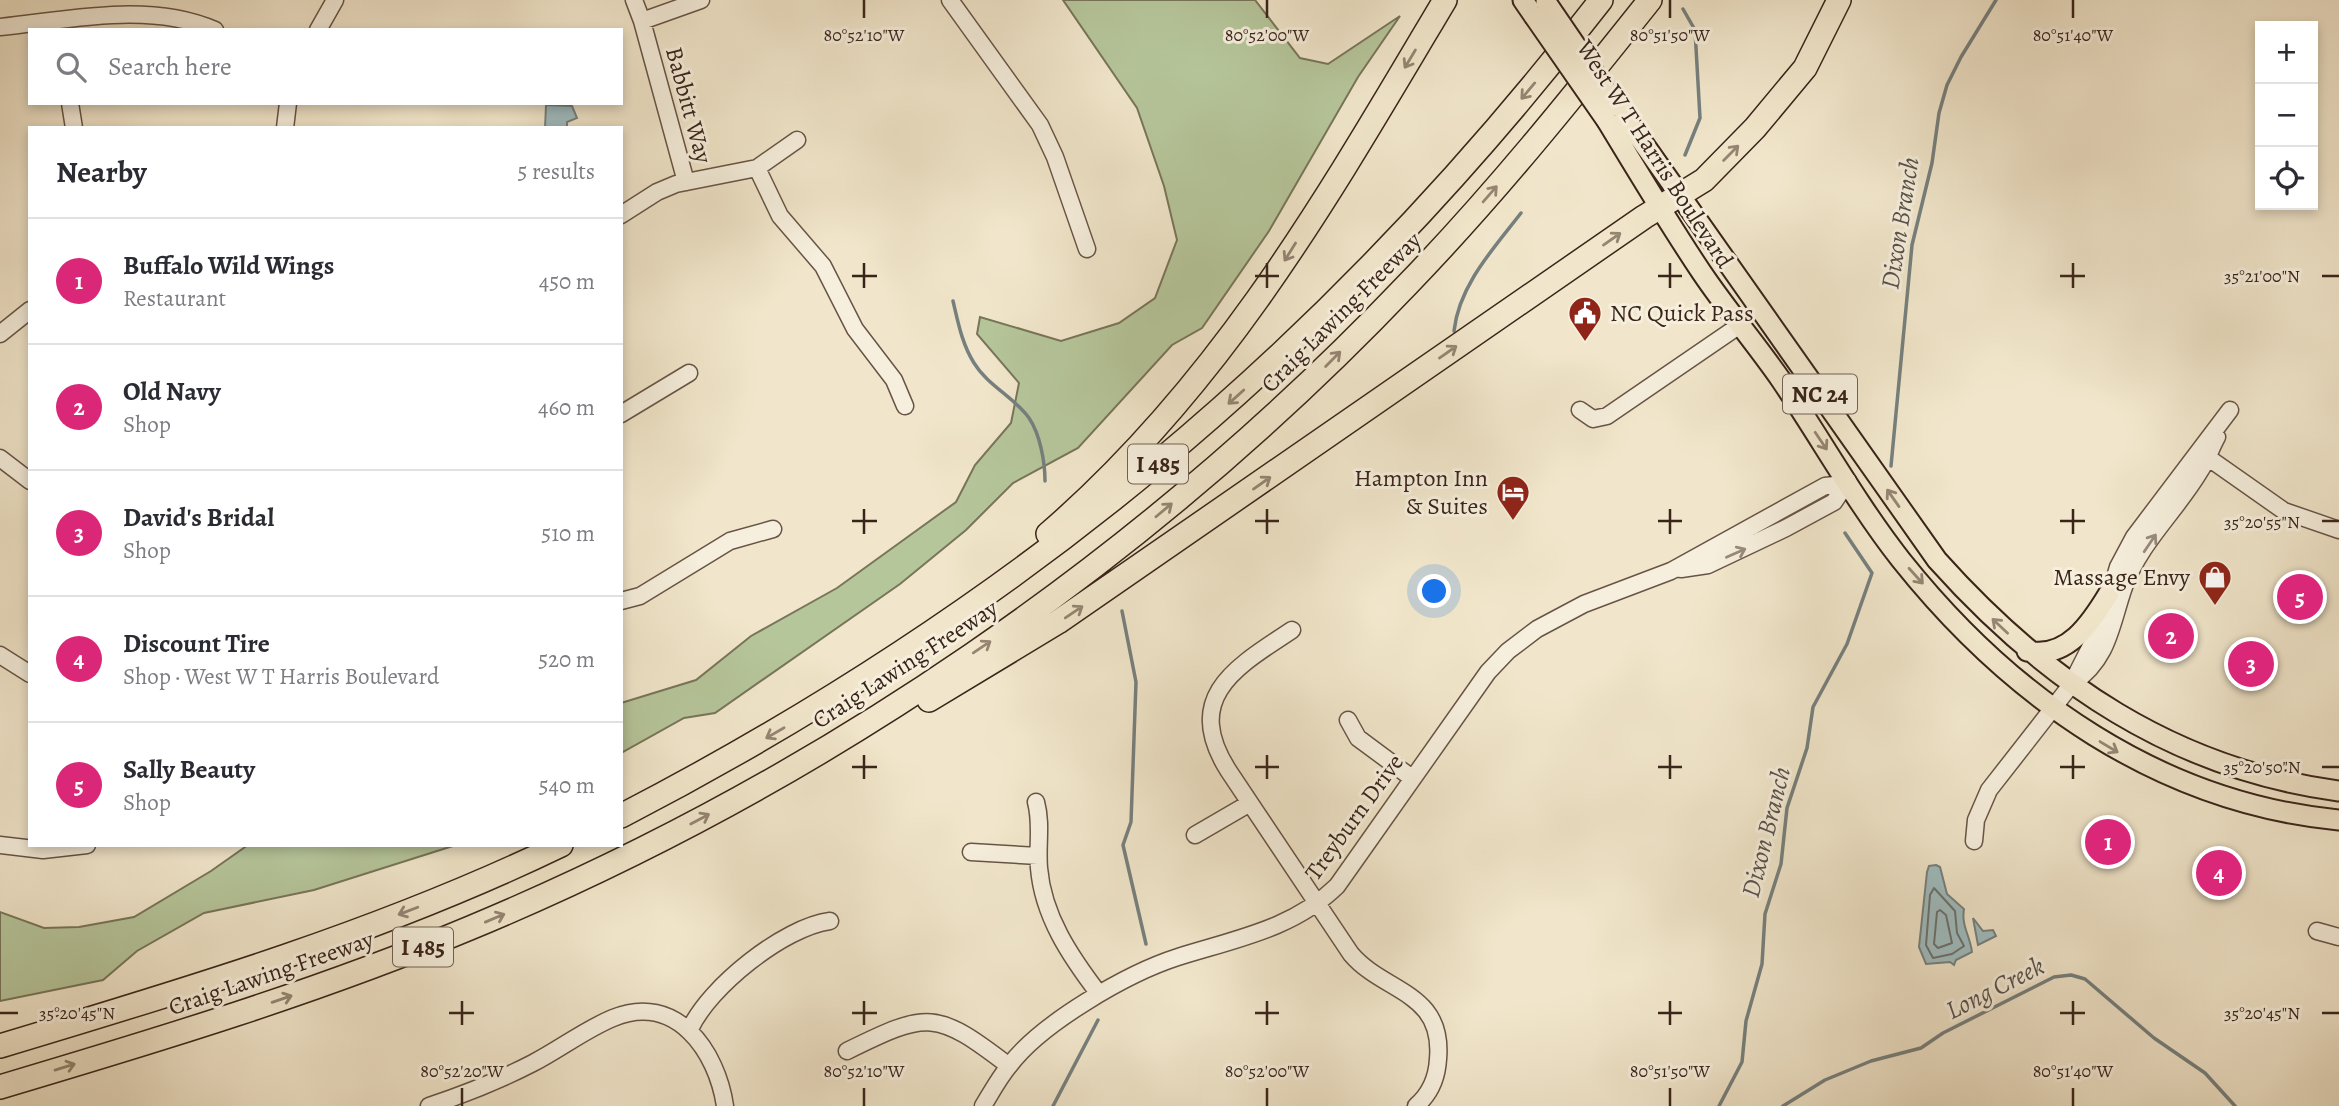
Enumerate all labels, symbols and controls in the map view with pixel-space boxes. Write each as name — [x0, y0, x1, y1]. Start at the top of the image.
map controls — [2255, 21, 2318, 210]
button: + — [2255, 21, 2318, 84]
text: 80°52'10"W — [823, 23, 905, 47]
text: 80°52'00"W — [1225, 23, 1309, 47]
text: 80°51'50"W — [1630, 23, 1710, 47]
text: 80°51'40"W — [2033, 23, 2114, 47]
search box — [28, 28, 623, 105]
street label: West W T Harris Boulevard — [1569, 33, 1741, 274]
street label: Babbitt Way — [658, 43, 720, 167]
icon: search — [52, 48, 90, 86]
one-way arrow — [1403, 48, 1417, 68]
text: Search here — [108, 49, 232, 84]
one-way arrow — [1520, 82, 1536, 100]
button: − — [2255, 84, 2318, 147]
one-way arrow — [1722, 144, 1739, 161]
button: locate — [2255, 147, 2318, 210]
text: Nearby — [56, 152, 147, 192]
water label: Dixon Branch — [1872, 154, 1928, 292]
text: 5 results — [518, 156, 595, 187]
one-way arrow — [1482, 186, 1498, 204]
street label: Craig Lawing Freeway — [1254, 224, 1429, 399]
one-way arrow — [1602, 232, 1621, 246]
one-way arrow — [1282, 241, 1296, 261]
text: Buffalo Wild Wings — [123, 248, 334, 283]
text: 35°21'00"N — [2224, 264, 2300, 288]
text: 1 — [75, 266, 83, 297]
text: 450 m — [539, 266, 595, 297]
text: Restaurant — [123, 283, 226, 314]
public building icon: NC Quick Pass — [1566, 294, 1604, 343]
place label: NC Quick Pass — [1610, 297, 1754, 329]
one-way arrow — [1438, 345, 1457, 359]
one-way arrow — [1325, 350, 1342, 367]
text: Old Navy — [123, 374, 221, 409]
road number: NC 24 — [1783, 374, 1857, 414]
one-way arrow — [1227, 389, 1245, 405]
text: 2 — [73, 392, 85, 423]
text: 460 m — [538, 392, 595, 423]
text: Shop — [123, 409, 171, 440]
one-way arrow — [1814, 430, 1828, 450]
road number: I 485 — [1128, 445, 1188, 484]
place label: Hampton Inn & Suites — [1354, 462, 1488, 522]
hotel icon: Hampton Inn & Suites — [1494, 473, 1532, 522]
one-way arrow — [1252, 476, 1271, 490]
one-way arrow — [1886, 489, 1900, 508]
text: David's Bridal — [123, 500, 274, 535]
one-way arrow — [1154, 502, 1172, 518]
text: 35°20'55"N — [2224, 510, 2300, 534]
text: 3 — [74, 518, 84, 549]
text: 510 m — [541, 518, 595, 549]
one-way arrow — [2143, 534, 2157, 553]
text: Shop — [123, 535, 171, 566]
one-way arrow — [1725, 546, 1747, 559]
shop icon: Massage Envy — [2196, 558, 2234, 607]
place label: Massage Envy — [2053, 561, 2190, 593]
one-way arrow — [1908, 567, 1924, 585]
pin: 5 — [2277, 571, 2323, 623]
your location — [1417, 574, 1451, 608]
street label: Craig Lawing Freeway — [806, 592, 1004, 736]
one-way arrow — [1064, 604, 1083, 619]
pin: 2 — [2148, 610, 2194, 662]
one-way arrow — [1992, 617, 2009, 634]
text: Discount Tire — [123, 626, 270, 661]
pin: 3 — [2228, 638, 2274, 690]
one-way arrow — [972, 640, 991, 654]
text: 4 — [74, 644, 84, 675]
text: 520 m — [538, 644, 595, 675]
text: Shop · West W T Harris Boulevard — [123, 661, 439, 692]
one-way arrow — [766, 726, 786, 740]
one-way arrow — [2099, 740, 2119, 754]
street label: Treyburn Drive — [1297, 747, 1411, 887]
text: Sally Beauty — [123, 752, 255, 787]
text: 35°20'50"N — [2223, 755, 2301, 779]
water label: Dixon Branch — [1733, 763, 1799, 901]
text: 5 — [74, 770, 84, 801]
text: 540 m — [539, 770, 595, 801]
text: Shop — [123, 787, 171, 818]
one-way arrow — [689, 812, 709, 826]
pin: 1 — [2085, 816, 2131, 868]
pin: 4 — [2196, 847, 2242, 899]
one-way arrow — [398, 906, 419, 919]
one-way arrow — [484, 910, 505, 923]
street label: Craig Lawing Freeway — [164, 923, 378, 1023]
road number: I 485 — [393, 928, 453, 966]
water label: Long Creek — [1940, 948, 2050, 1028]
one-way arrow — [271, 992, 293, 1004]
text: 35°20'45"N — [39, 1001, 115, 1025]
text: 35°20'45"N — [2224, 1001, 2300, 1025]
text: 80°52'20"W — [420, 1059, 504, 1083]
text: 80°52'10"W — [823, 1059, 905, 1083]
text: 80°52'00"W — [1225, 1059, 1309, 1083]
text: 80°51'50"W — [1630, 1059, 1710, 1083]
text: 80°51'40"W — [2033, 1059, 2114, 1083]
one-way arrow — [54, 1060, 76, 1073]

